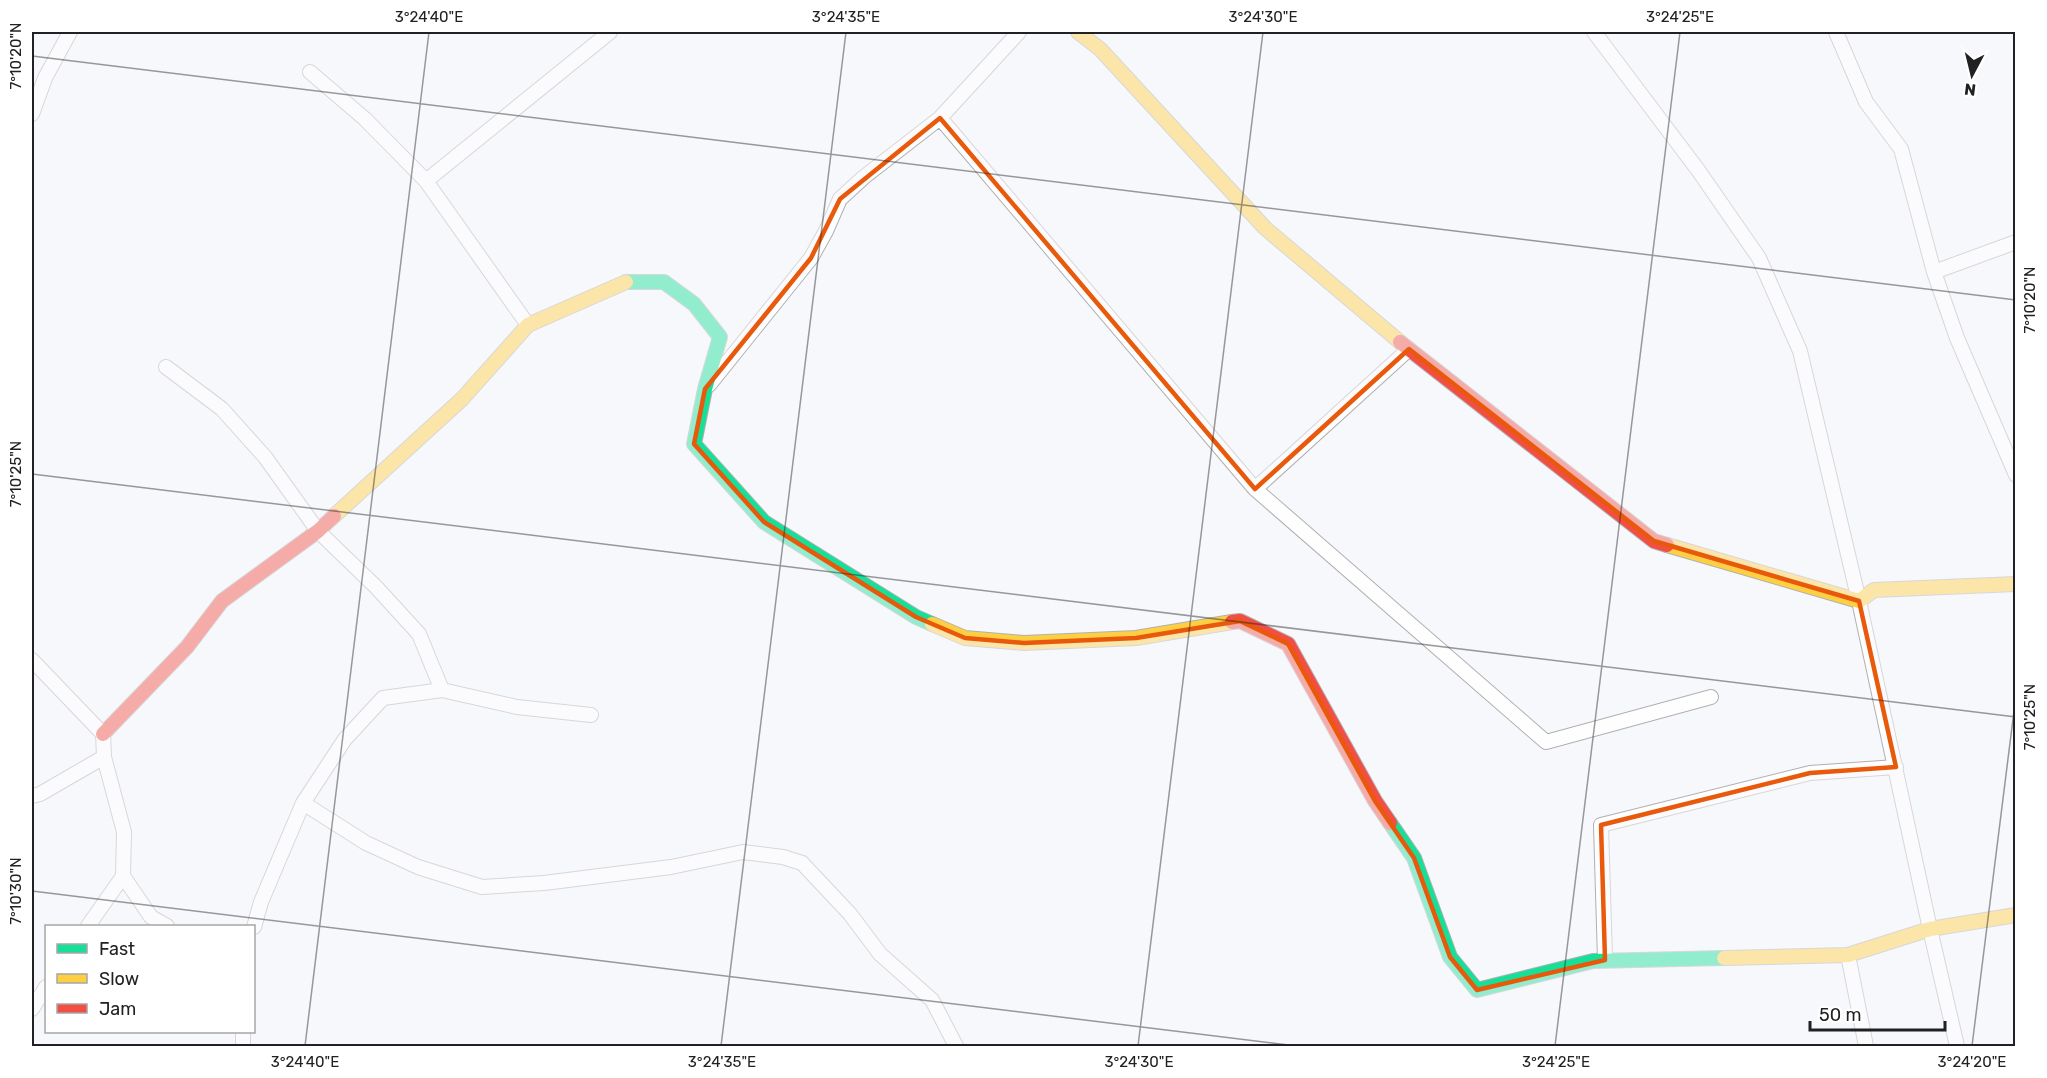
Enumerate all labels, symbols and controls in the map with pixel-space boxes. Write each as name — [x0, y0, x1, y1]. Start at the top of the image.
text: 3°24'40"E — [395, 8, 463, 26]
text: 3°24'35"E — [812, 8, 880, 26]
text: 3°24'30"E — [1229, 8, 1297, 26]
text: 3°24'25"E — [1646, 8, 1714, 26]
text: 7°10'20"N — [7, 22, 25, 90]
north arrow — [1942, 45, 2002, 105]
text: N — [1963, 79, 1977, 100]
text: 7°10'20"N — [2021, 266, 2039, 334]
text: 7°10'25"N — [7, 441, 25, 507]
text: 7°10'25"N — [2021, 684, 2039, 750]
text: 7°10'30"N — [7, 857, 25, 925]
legend — [45, 925, 255, 1033]
text: Fast — [99, 938, 135, 960]
text: Slow — [99, 968, 139, 990]
scale bar — [1810, 994, 1945, 1032]
text: Jam — [99, 998, 136, 1020]
text: 50 m — [1819, 1004, 1862, 1026]
text: 3°24'40"E — [271, 1053, 339, 1071]
text: 3°24'35"E — [688, 1053, 756, 1071]
text: 3°24'30"E — [1105, 1053, 1173, 1071]
text: 3°24'25"E — [1522, 1053, 1590, 1071]
text: 3°24'20"E — [1938, 1053, 2006, 1071]

